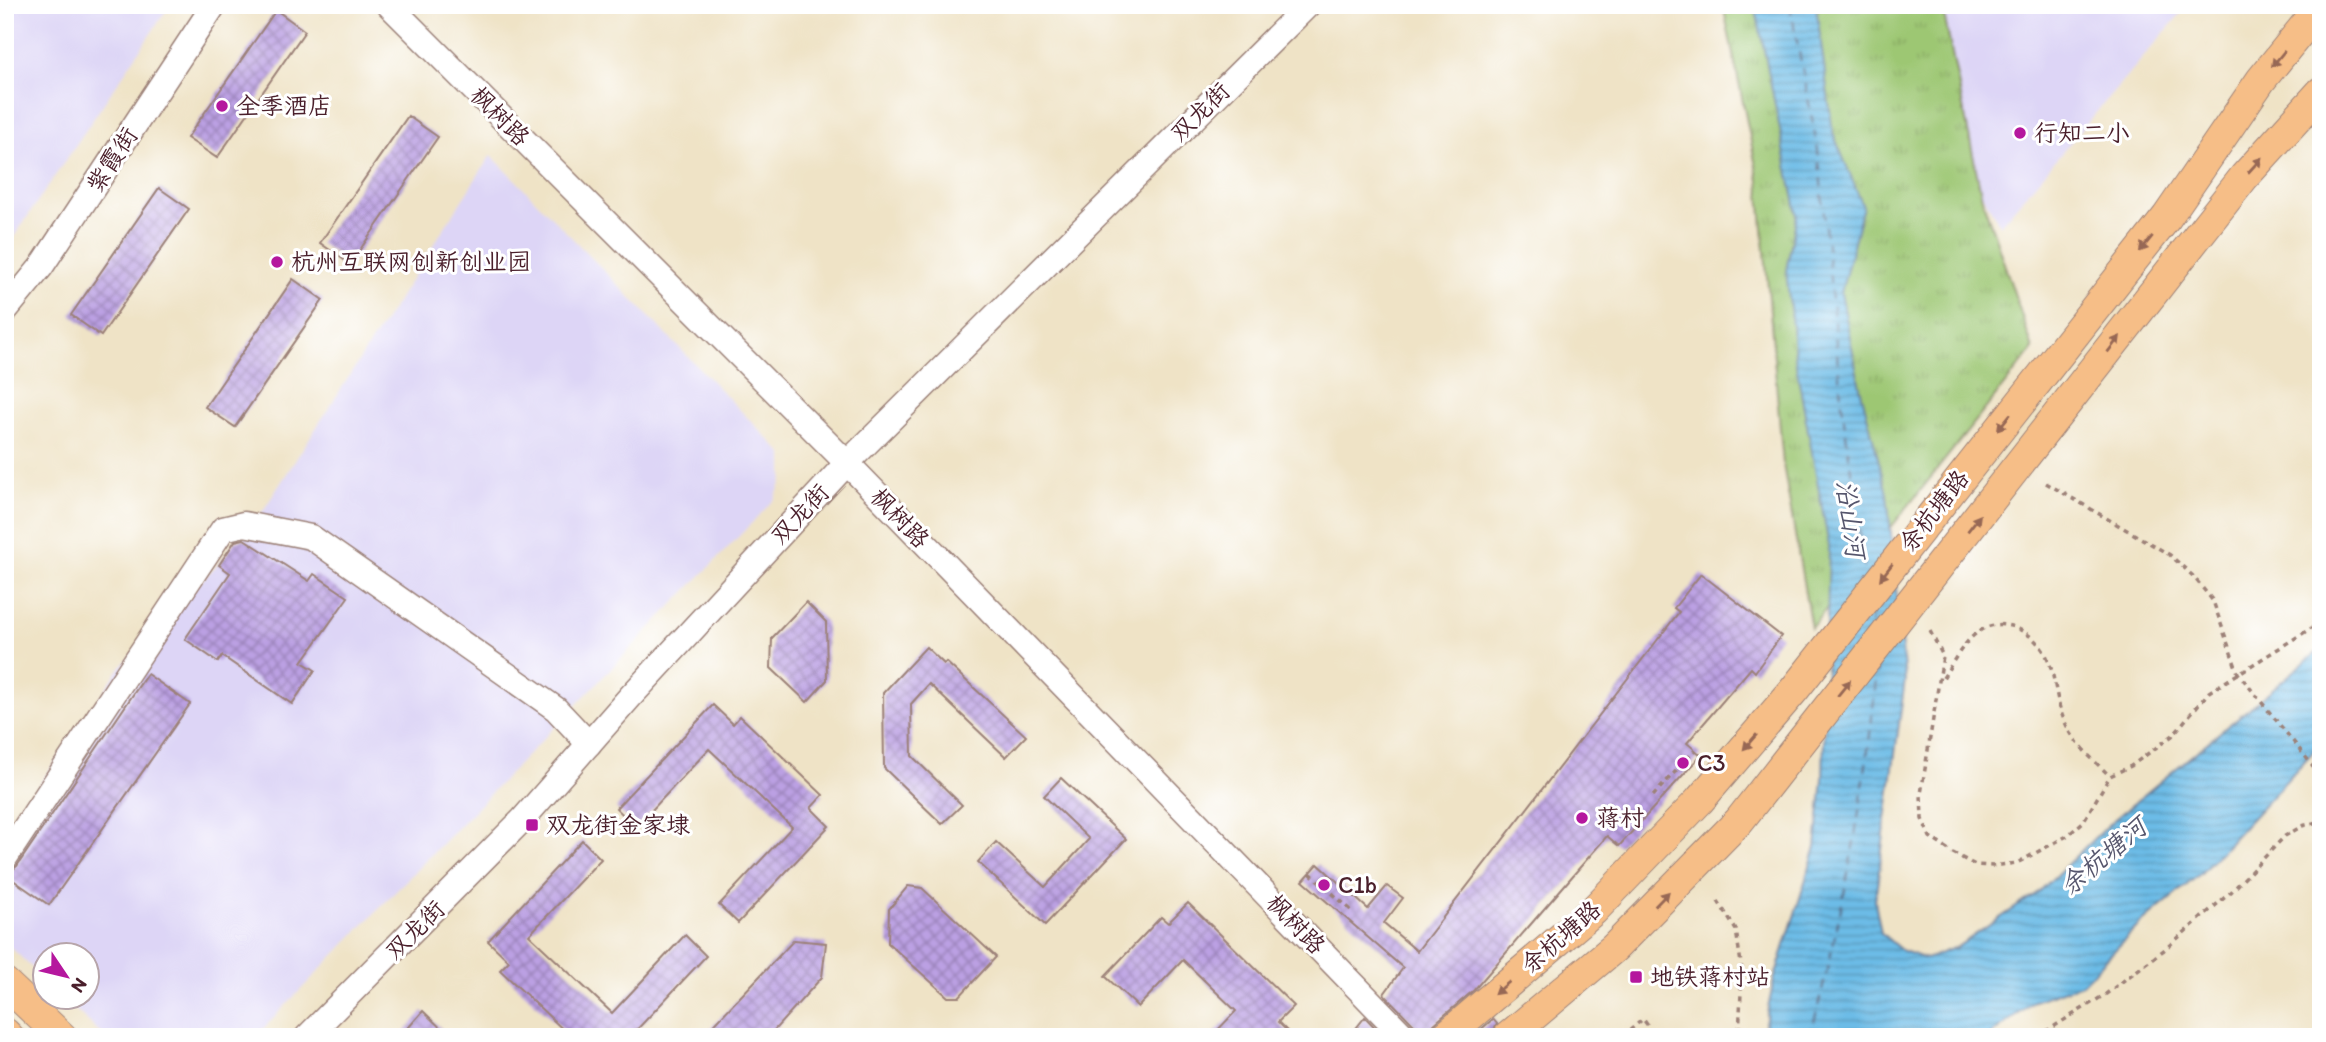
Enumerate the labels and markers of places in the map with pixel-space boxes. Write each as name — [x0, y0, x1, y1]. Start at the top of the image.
place label: 全季酒店 — [236, 91, 332, 120]
marker: 全季酒店 — [214, 98, 230, 114]
place label: 行知二小 — [2034, 118, 2130, 147]
marker: 行知二小 — [2012, 125, 2028, 141]
place label: 杭州互联网创新创业园 — [291, 247, 531, 276]
marker: 杭州互联网创新创业园 — [269, 254, 285, 270]
place label: C3 — [1697, 748, 1726, 777]
marker: C3 — [1675, 755, 1691, 771]
place label: 蒋村 — [1596, 803, 1644, 832]
place label: 双龙街金家埭 — [546, 810, 690, 839]
marker: 蒋村 — [1574, 810, 1590, 826]
marker: 双龙街金家埭 — [524, 817, 540, 833]
place label: C1b — [1338, 870, 1377, 899]
marker: C1b — [1316, 877, 1332, 893]
place label: 地铁蒋村站 — [1650, 962, 1770, 991]
marker: 地铁蒋村站 — [1628, 969, 1644, 985]

